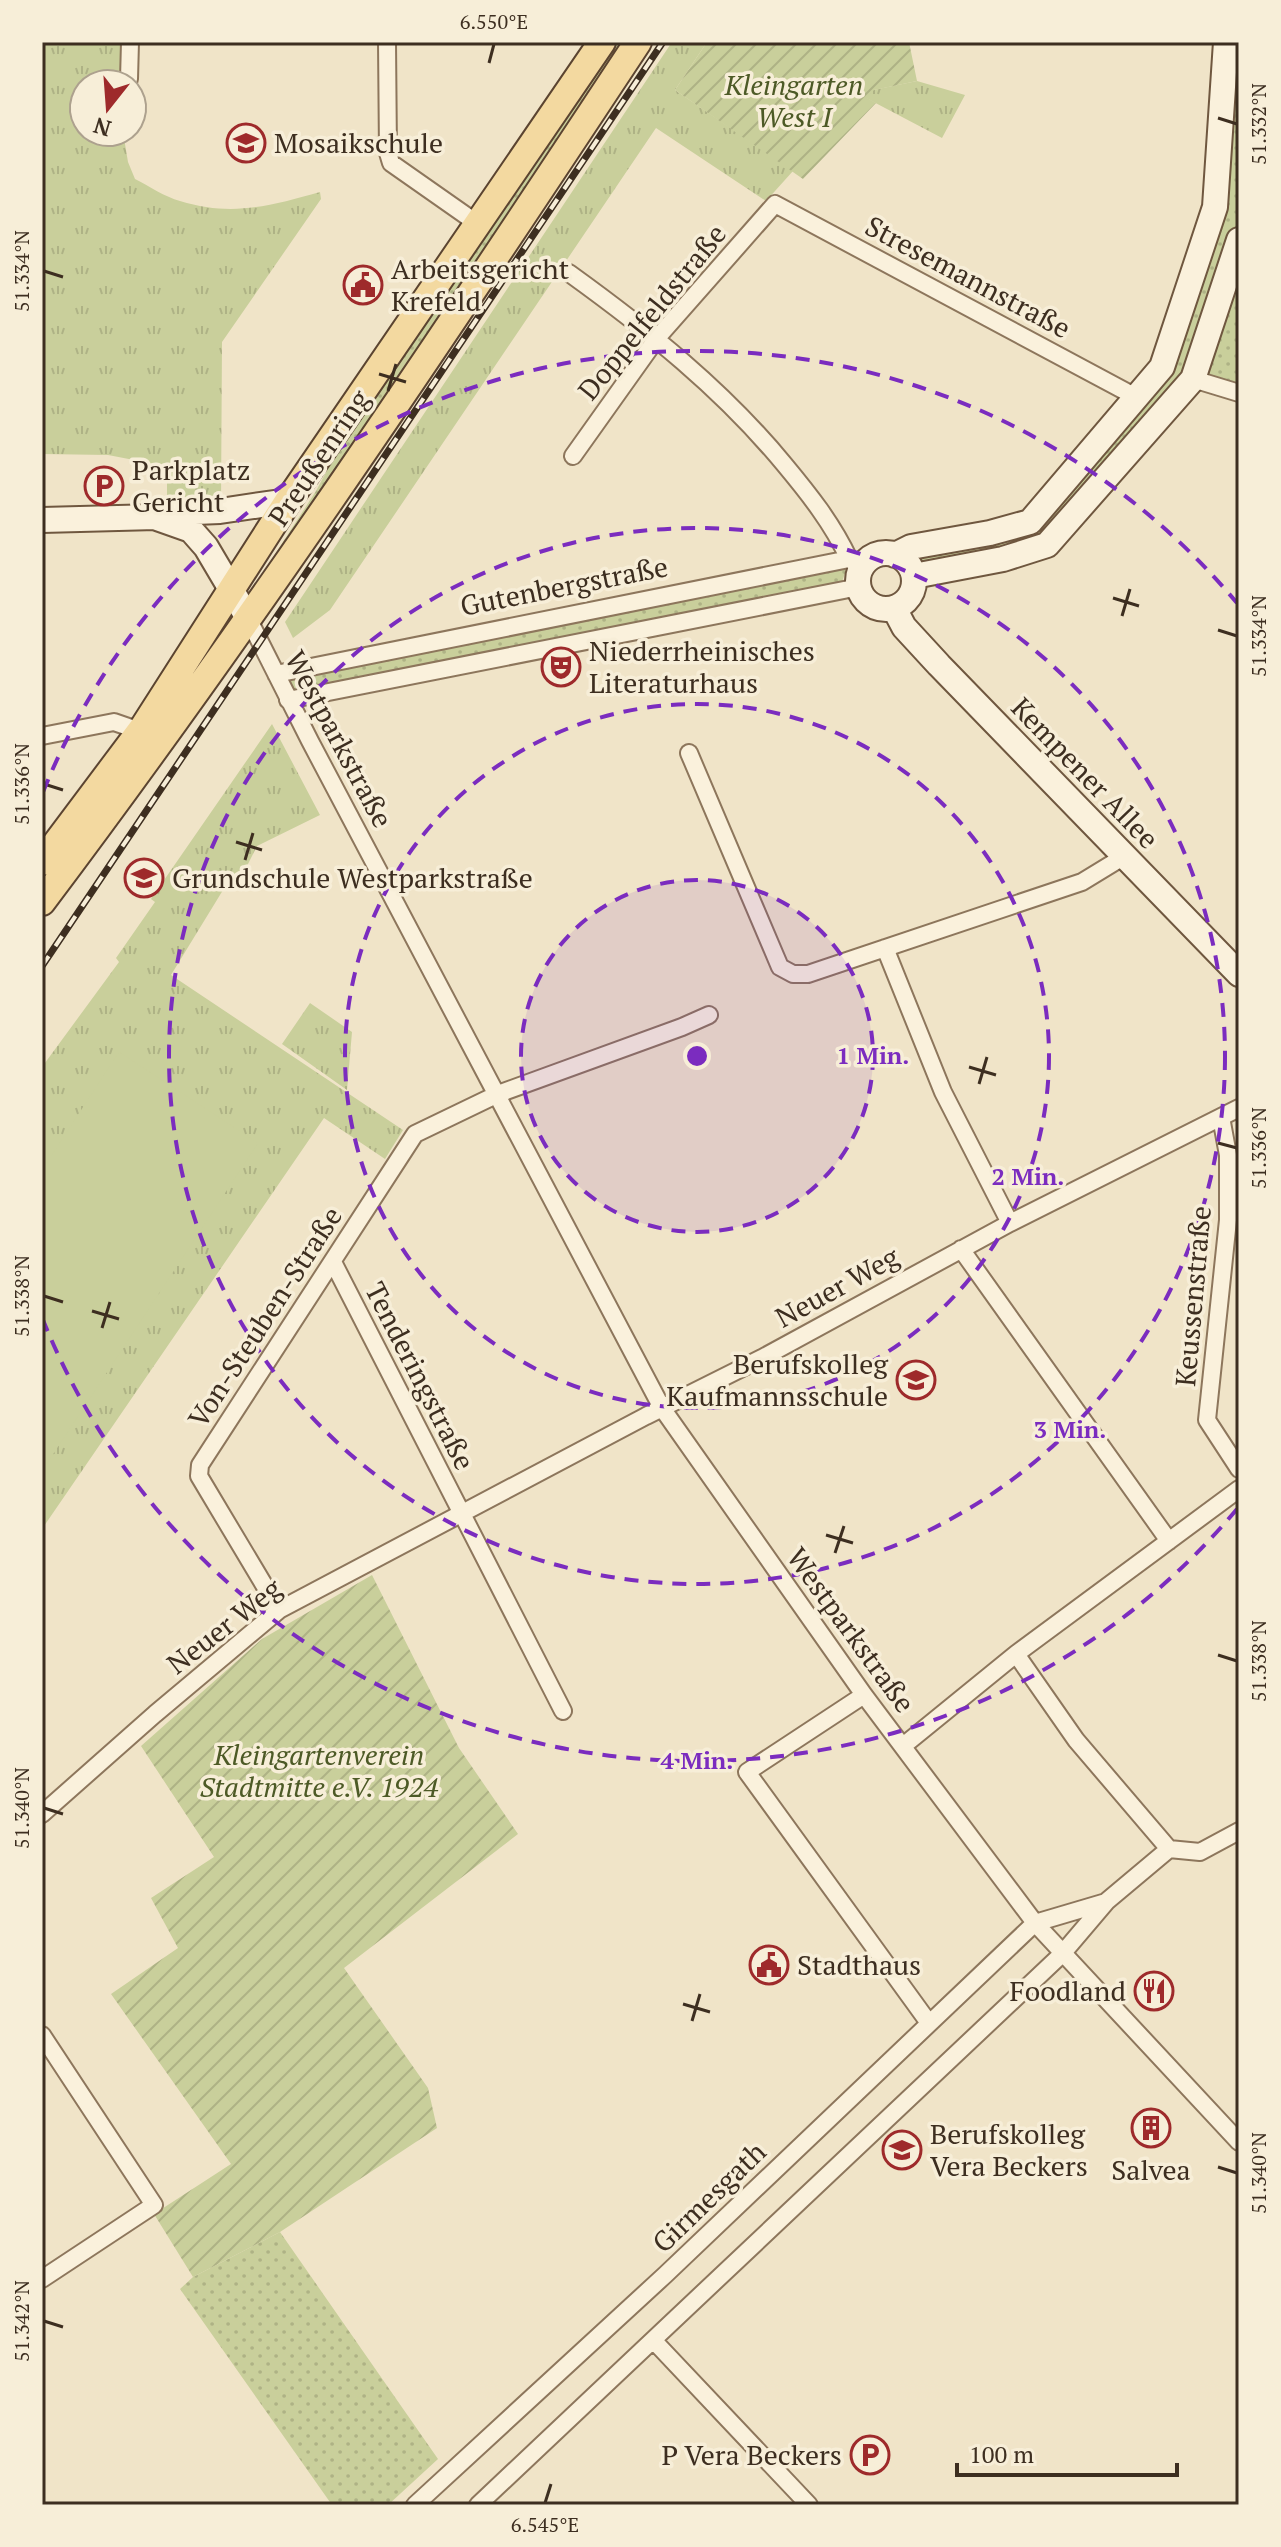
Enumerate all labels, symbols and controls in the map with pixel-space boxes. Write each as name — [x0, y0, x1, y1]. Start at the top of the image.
text: 6.550°E — [460, 8, 528, 35]
park label: Kleingarten West I — [724, 66, 863, 135]
north arrow — [68, 68, 148, 148]
text: 51.332°N — [1245, 83, 1272, 165]
text: N — [89, 111, 114, 144]
school or university icon: Mosaikschule — [225, 122, 267, 164]
place label: Mosaikschule — [274, 124, 443, 161]
street label: Stresemannstraße — [859, 207, 1077, 346]
street label: Doppelfeldstraße — [569, 216, 734, 407]
text: 51.334°N — [8, 230, 35, 312]
place label: Arbeitsgericht Krefeld — [391, 250, 570, 319]
public building icon: Arbeitsgericht Krefeld — [342, 264, 384, 306]
street label: Preußenring — [259, 381, 378, 533]
place label: Parkplatz Gericht — [132, 451, 250, 520]
parking icon: Parkplatz Gericht — [83, 465, 125, 507]
street label: Gutenbergstraße — [457, 547, 671, 624]
text: 51.334°N — [1245, 595, 1272, 677]
place label: Niederrheinisches Literaturhaus — [589, 632, 815, 701]
street label: Westparkstraße — [277, 644, 402, 834]
theatre icon: Niederrheinisches Literaturhaus — [540, 646, 582, 688]
street label: Kempener Allee — [1004, 689, 1167, 856]
text: 51.336°N — [8, 743, 35, 825]
school or university icon: Grundschule Westparkstraße — [123, 857, 165, 899]
place label: Grundschule Westparkstraße — [172, 859, 533, 896]
text: 1 Min. — [837, 1039, 909, 1071]
centre of rings — [683, 1042, 711, 1070]
text: 51.336°N — [1245, 1107, 1272, 1189]
text: 2 Min. — [992, 1160, 1064, 1192]
street label: Von-Steuben-Straße — [179, 1199, 350, 1434]
street label: Keussenstraße — [1166, 1204, 1219, 1388]
street label: Neuer Weg — [769, 1237, 906, 1336]
text: 51.338°N — [8, 1255, 35, 1337]
street label: Tenderingstraße — [357, 1276, 484, 1476]
place label: Berufskolleg Kaufmannsschule — [666, 1345, 889, 1414]
school or university icon: Berufskolleg Kaufmannsschule — [895, 1359, 937, 1401]
text: 3 Min. — [1034, 1413, 1106, 1445]
street label: Westparkstraße — [779, 1540, 924, 1720]
street label: Neuer Weg — [159, 1569, 289, 1682]
text: 51.338°N — [1245, 1620, 1272, 1702]
park label: Kleingartenverein Stadtmitte e.V. 1924 — [200, 1736, 439, 1805]
text: 4 Min. — [661, 1744, 733, 1776]
text: 51.340°N — [8, 1767, 35, 1849]
public building icon: Stadthaus — [748, 1944, 790, 1986]
place label: Stadthaus — [797, 1946, 921, 1983]
restaurant icon: Foodland — [1133, 1970, 1175, 2012]
place label: Foodland — [1010, 1972, 1126, 2009]
building icon: Salvea — [1130, 2107, 1172, 2149]
place label: Berufskolleg Vera Beckers — [930, 2115, 1088, 2184]
school or university icon: Berufskolleg Vera Beckers — [881, 2129, 923, 2171]
text: 51.340°N — [1245, 2132, 1272, 2214]
street label: Girmesgath — [644, 2133, 773, 2260]
place label: Salvea — [1111, 2151, 1191, 2188]
text: 51.342°N — [8, 2280, 35, 2362]
scale bar — [957, 2427, 1177, 2477]
parking icon: P Vera Beckers — [849, 2434, 891, 2476]
place label: P Vera Beckers — [662, 2436, 842, 2473]
text: 100 m — [969, 2438, 1034, 2470]
text: 6.545°E — [511, 2511, 579, 2538]

